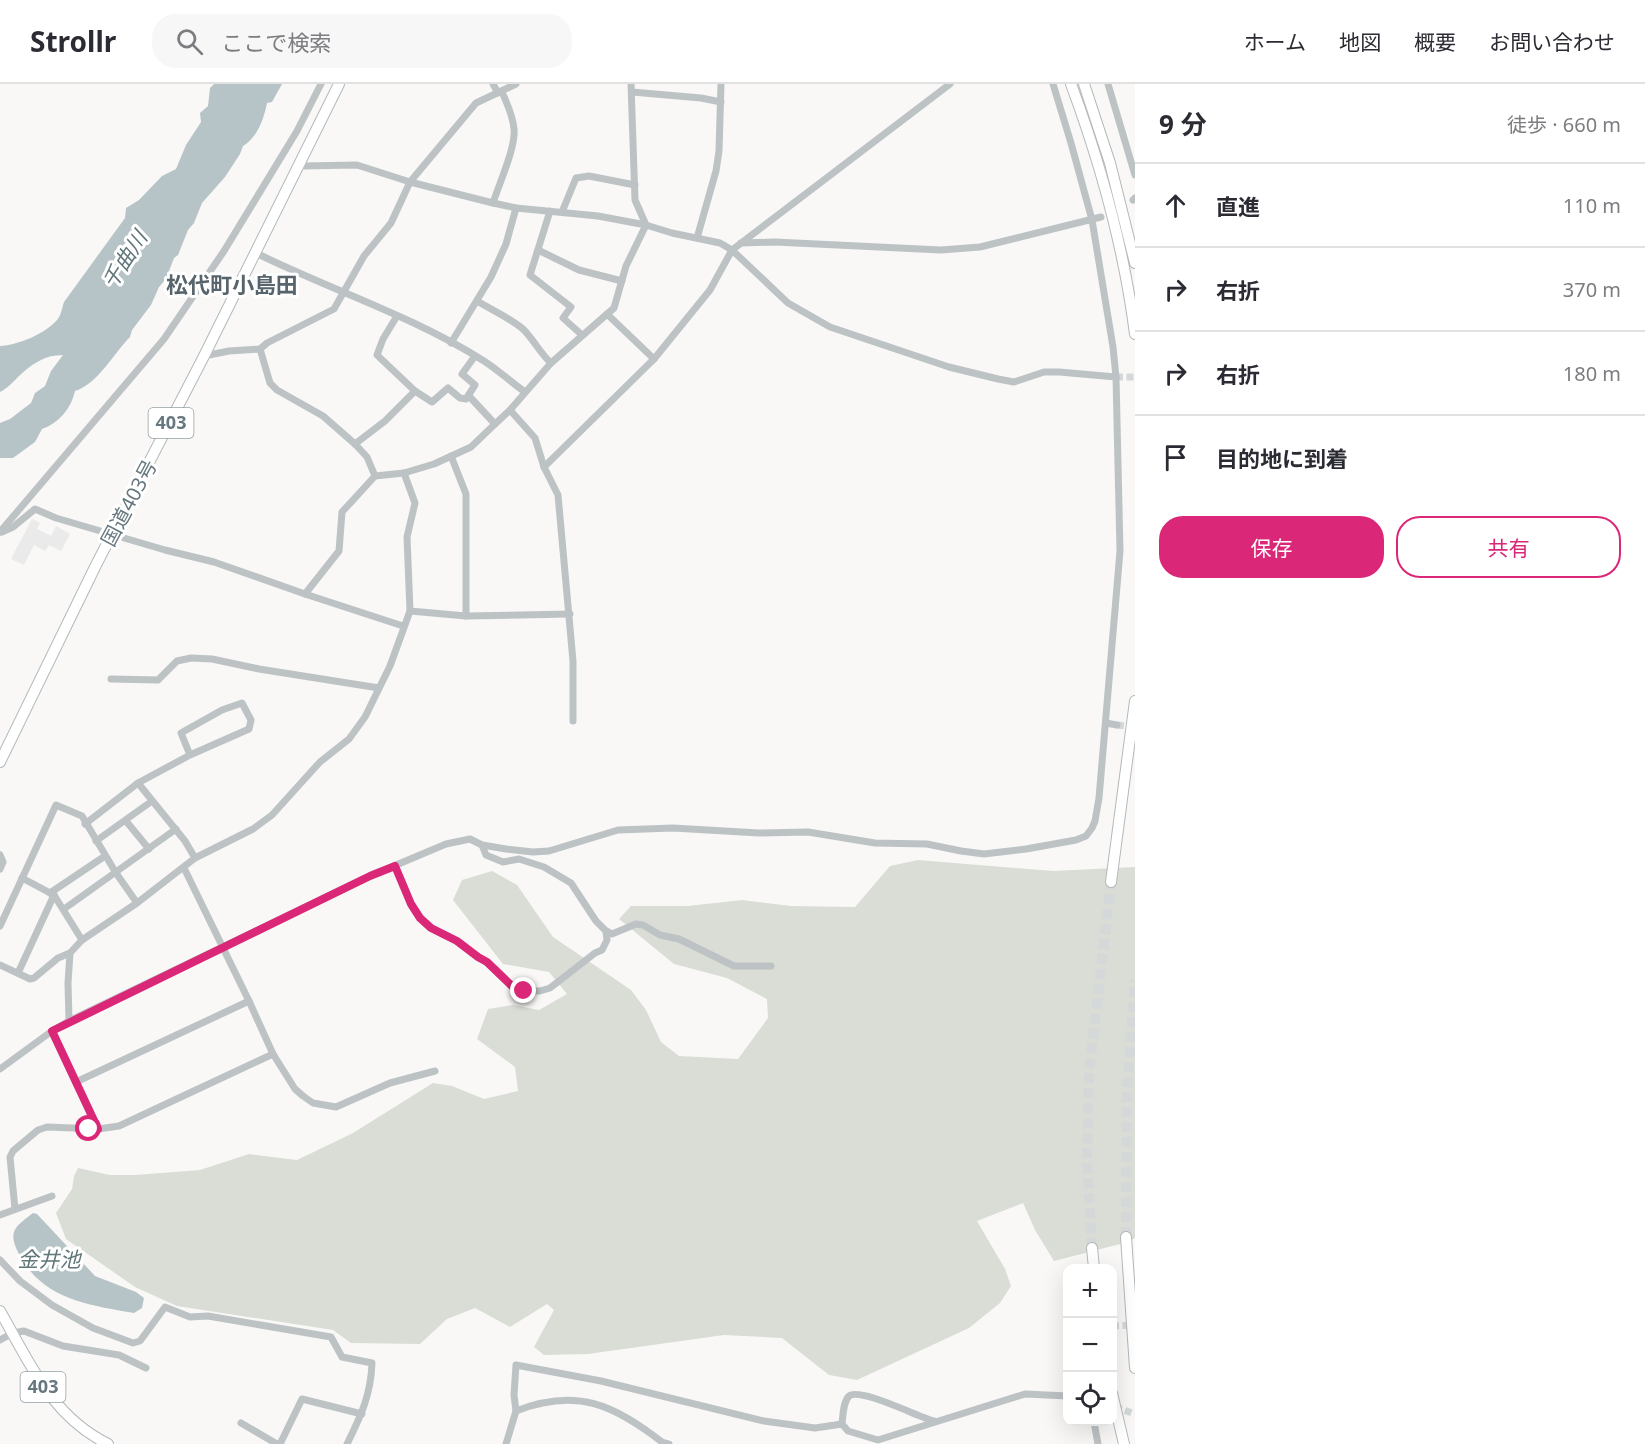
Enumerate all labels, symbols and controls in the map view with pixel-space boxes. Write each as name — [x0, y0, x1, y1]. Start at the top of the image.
search box — [152, 14, 572, 68]
text: Strollr — [30, 22, 116, 60]
icon: search — [173, 25, 206, 58]
text: ここで検索 — [221, 27, 331, 57]
text: ホーム — [1244, 28, 1306, 56]
text: 地図 — [1339, 28, 1381, 56]
text: 概要 — [1414, 28, 1456, 56]
text: お問い合わせ — [1489, 28, 1615, 56]
text: 9 分 — [1159, 106, 1207, 142]
text: 徒歩 · 660 m — [1507, 111, 1621, 138]
icon: ahead — [1159, 189, 1192, 222]
text: 直進 — [1216, 191, 1260, 221]
text: 110 m — [1563, 192, 1621, 219]
water label: 千曲川 — [95, 224, 154, 293]
district label: 松代町小島田 — [166, 269, 298, 299]
icon: right — [1159, 273, 1192, 306]
text: 右折 — [1216, 275, 1260, 305]
text: 370 m — [1563, 276, 1621, 303]
icon: right — [1159, 357, 1192, 390]
text: 右折 — [1216, 359, 1260, 389]
text: 180 m — [1563, 360, 1621, 387]
road number: 403 — [148, 408, 194, 438]
icon: arrive — [1159, 441, 1192, 474]
text: 目的地に到着 — [1216, 443, 1348, 473]
street label: 国道403号 — [94, 455, 163, 551]
button: 保存 — [1159, 516, 1384, 578]
button: 共有 — [1396, 516, 1621, 578]
route end — [510, 977, 536, 1003]
route start — [75, 1115, 101, 1141]
water label: 金井池 — [18, 1245, 82, 1273]
map controls — [1063, 1264, 1117, 1426]
button: + — [1063, 1264, 1117, 1318]
button: − — [1063, 1318, 1117, 1372]
road number: 403 — [20, 1372, 66, 1402]
button: locate — [1063, 1372, 1117, 1426]

